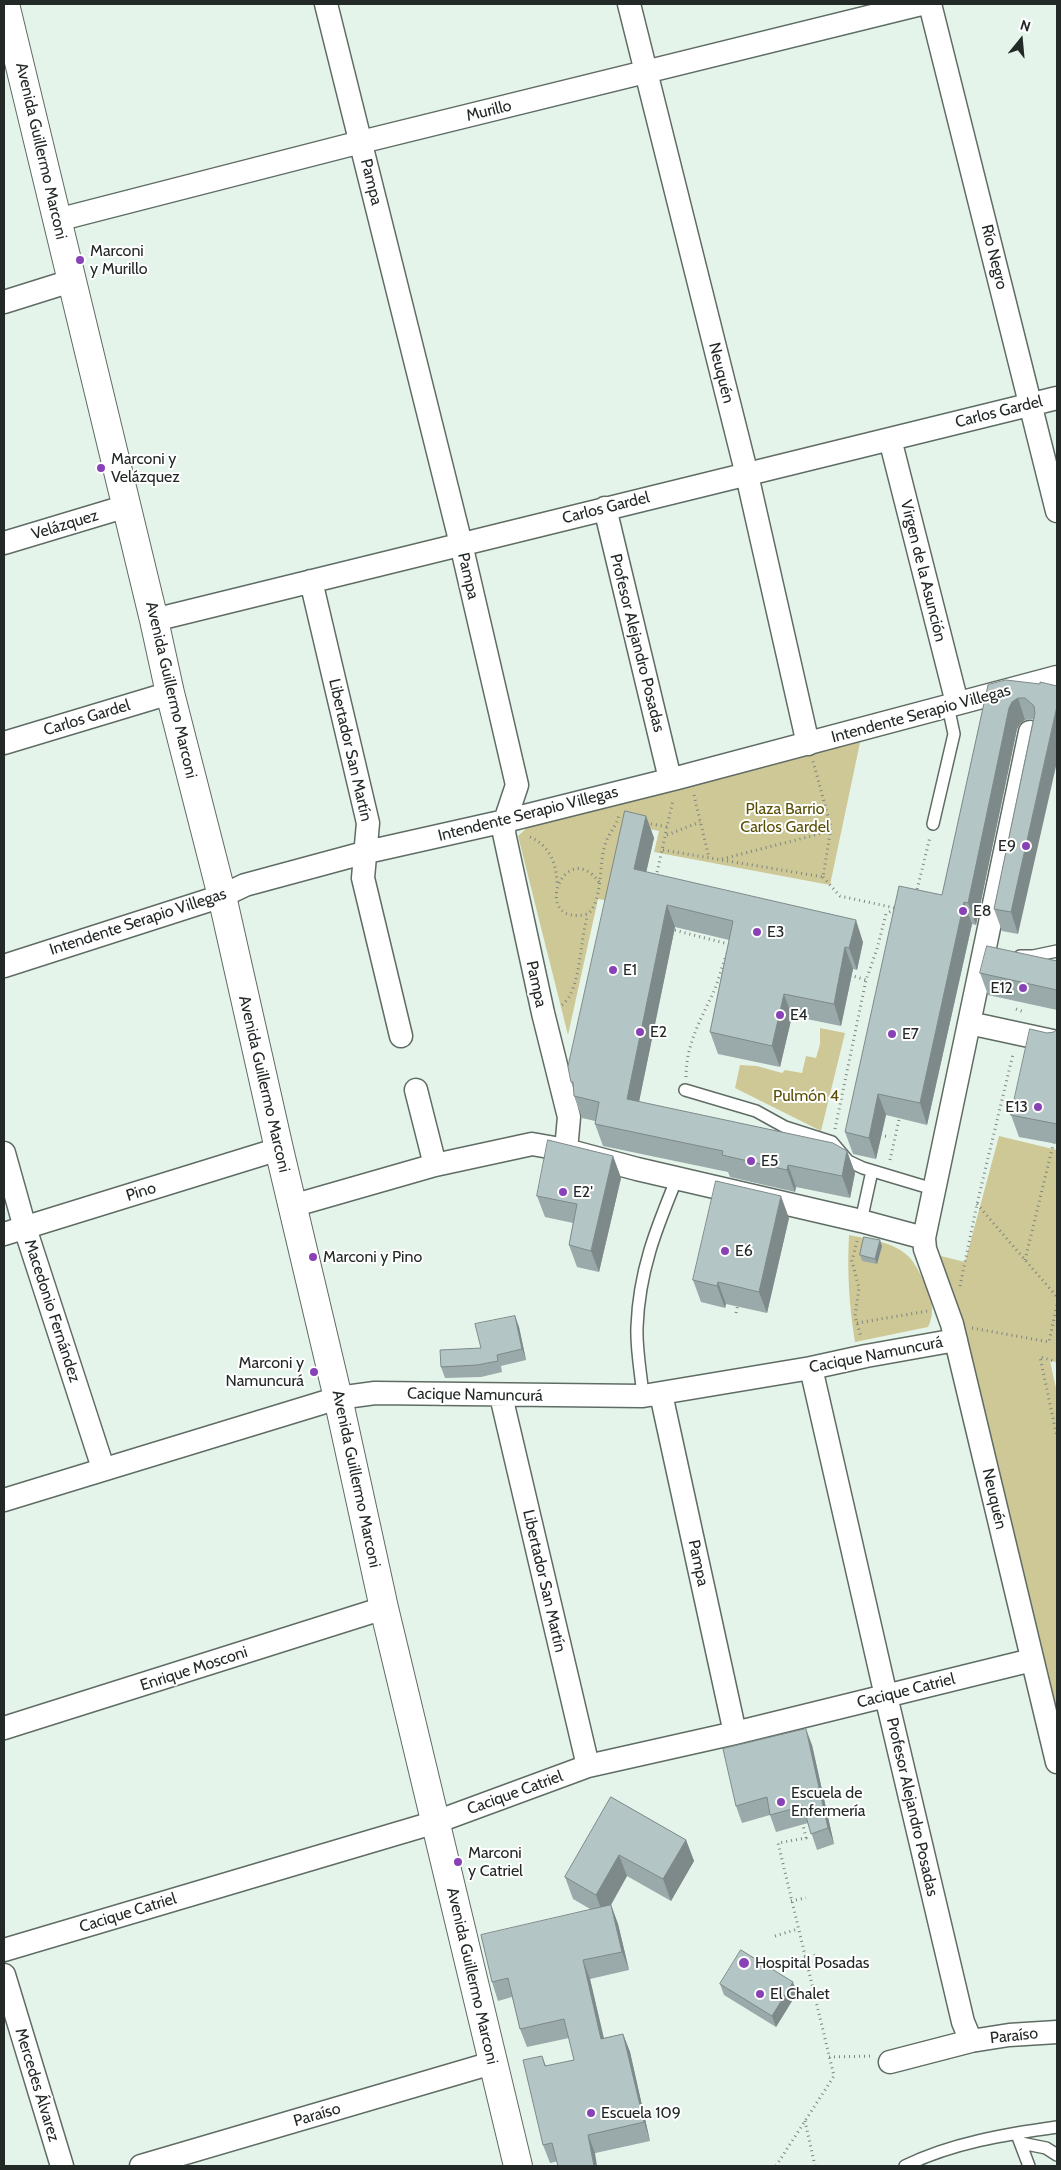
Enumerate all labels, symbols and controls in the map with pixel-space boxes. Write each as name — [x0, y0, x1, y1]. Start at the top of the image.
north arrow — [996, 15, 1046, 65]
text: N — [1018, 16, 1033, 36]
street label: Avenida Guillermo Marconi — [11, 61, 71, 241]
street label: Murillo — [464, 96, 514, 126]
street label: Pampa — [356, 157, 386, 207]
street label: Río Negro — [977, 223, 1011, 291]
place label: Marconi y Murillo — [90, 241, 148, 279]
marker: Marconi y Murillo — [74, 254, 86, 266]
street label: Neuquén — [704, 341, 738, 405]
street label: Carlos Gardel — [953, 392, 1045, 432]
place label: Marconi y Velázquez — [111, 449, 180, 487]
marker: Marconi y Velázquez — [95, 462, 107, 474]
street label: Carlos Gardel — [560, 488, 652, 528]
street label: Virgen de la Asunción — [896, 498, 950, 644]
street label: Velázquez — [29, 506, 101, 544]
street label: Pampa — [453, 551, 483, 601]
street label: Profesor Alejandro Posadas — [606, 552, 668, 734]
street label: Avenida Guillermo Marconi — [141, 600, 201, 780]
street label: Libertador San Martín — [324, 677, 376, 823]
street label: Intendente Serapio Villegas — [829, 681, 1013, 747]
street label: Carlos Gardel — [41, 696, 133, 740]
street label: Intendente Serapio Villegas — [436, 782, 620, 846]
park label: Plaza Barrio Carlos Gardel — [740, 799, 830, 837]
place label: E9 — [998, 836, 1016, 856]
marker: E9 — [1020, 840, 1032, 852]
street label: Intendente Serapio Villegas — [47, 884, 229, 960]
place label: E8 — [973, 901, 992, 921]
marker: E8 — [957, 905, 969, 917]
place label: E3 — [767, 922, 785, 942]
marker: E3 — [751, 926, 763, 938]
street label: Pampa — [522, 959, 550, 1009]
place label: E1 — [623, 960, 637, 980]
marker: E1 — [607, 964, 619, 976]
place label: E12 — [991, 978, 1013, 998]
marker: E12 — [1017, 982, 1029, 994]
street label: Avenida Guillermo Marconi — [234, 994, 294, 1174]
place label: E4 — [790, 1005, 808, 1025]
marker: E4 — [774, 1009, 786, 1021]
place label: E2 — [650, 1022, 667, 1042]
place label: E7 — [902, 1024, 919, 1044]
marker: E2 — [634, 1026, 646, 1038]
marker: E7 — [886, 1028, 898, 1040]
park label: Pulmón 4 — [773, 1086, 839, 1106]
place label: E13 — [1005, 1097, 1028, 1117]
marker: E13 — [1032, 1101, 1044, 1113]
place label: E5 — [761, 1151, 779, 1171]
marker: E5 — [745, 1155, 757, 1167]
street label: Pino — [124, 1178, 158, 1206]
place label: E2' — [573, 1182, 593, 1202]
marker: E2' — [557, 1186, 569, 1198]
street label: Macedonio Fernández — [20, 1237, 84, 1385]
place label: E6 — [735, 1241, 753, 1261]
marker: E6 — [719, 1245, 731, 1257]
place label: Marconi y Pino — [323, 1247, 422, 1267]
marker: Marconi y Pino — [307, 1251, 319, 1263]
street label: Cacique Namuncurá — [808, 1333, 944, 1377]
place label: Marconi y Namuncurá — [226, 1353, 304, 1391]
marker: Marconi y Namuncurá — [308, 1366, 320, 1378]
street label: Cacique Namuncurá — [407, 1384, 543, 1406]
street label: Avenida Guillermo Marconi — [328, 1388, 384, 1570]
street label: Neuquén — [978, 1467, 1010, 1531]
street label: Libertador San Martín — [518, 1508, 570, 1654]
street label: Pampa — [684, 1538, 712, 1588]
street label: Enrique Mosconi — [138, 1643, 250, 1695]
street label: Cacique Catriel — [855, 1670, 957, 1712]
street label: Profesor Alejandro Posadas — [882, 1716, 942, 1898]
street label: Cacique Catriel — [465, 1767, 565, 1819]
place label: Escuela de Enfermería — [791, 1783, 865, 1821]
marker: Escuela de Enfermería — [775, 1796, 787, 1808]
place label: Marconi y Catriel — [468, 1843, 523, 1881]
marker: Marconi y Catriel — [452, 1856, 464, 1868]
street label: Avenida Guillermo Marconi — [442, 1886, 502, 2066]
street label: Cacique Catriel — [77, 1889, 179, 1937]
place label: Hospital Posadas — [755, 1953, 869, 1973]
marker: Hospital Posadas — [737, 1956, 751, 1970]
place label: El Chalet — [770, 1984, 830, 2004]
marker: El Chalet — [754, 1988, 766, 2000]
street label: Paraíso — [989, 2024, 1039, 2048]
street label: Mercedes Álvarez — [11, 2026, 63, 2144]
street label: Paraíso — [291, 2099, 343, 2131]
place label: Escuela 109 — [601, 2103, 681, 2123]
marker: Escuela 109 — [585, 2107, 597, 2119]

